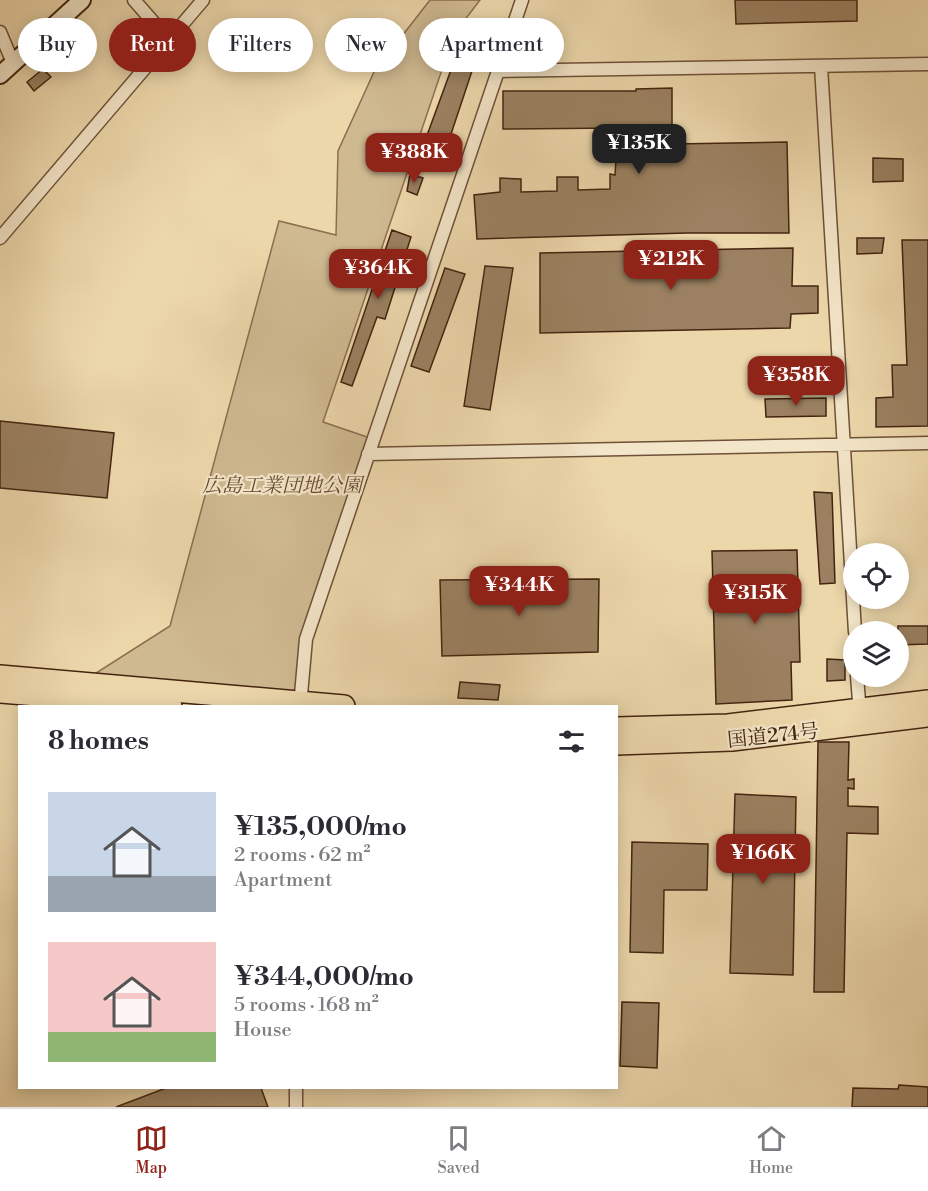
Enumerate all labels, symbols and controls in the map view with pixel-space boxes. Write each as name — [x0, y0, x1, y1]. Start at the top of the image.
chip: Buy — [18, 18, 97, 72]
chip: Rent — [109, 18, 196, 72]
chip: Filters — [208, 18, 313, 72]
chip: New — [325, 18, 407, 72]
chip: Apartment — [419, 18, 564, 72]
pin: ¥135K — [597, 124, 681, 175]
text: ¥135K — [606, 131, 672, 156]
pin: ¥388K — [372, 133, 456, 184]
text: ¥388K — [379, 140, 449, 165]
pin: ¥212K — [629, 240, 713, 291]
text: ¥212K — [638, 247, 704, 272]
pin: ¥364K — [336, 249, 420, 300]
text: ¥364K — [343, 256, 413, 281]
pin: ¥358K — [754, 356, 838, 407]
text: ¥358K — [762, 363, 830, 388]
park label: 広島工業団地公園 — [202, 474, 365, 499]
map controls — [843, 543, 909, 687]
button: locate — [843, 543, 909, 609]
pin: ¥344K — [477, 566, 561, 617]
text: ¥344K — [483, 573, 555, 598]
pin: ¥315K — [713, 574, 797, 625]
text: ¥315K — [722, 581, 788, 606]
button: layers — [843, 621, 909, 687]
street label: 国道274号 — [726, 719, 820, 754]
text: 8 homes — [48, 725, 149, 757]
icon: filters — [555, 725, 588, 758]
text: ¥135,000/mo — [234, 811, 407, 843]
icon: home — [96, 816, 168, 888]
pin: ¥166K — [721, 834, 805, 885]
text: ¥166K — [730, 841, 796, 866]
text: 2 rooms · 62 m² — [234, 843, 370, 868]
text: Apartment — [234, 868, 332, 893]
text: ¥344,000/mo — [234, 961, 414, 993]
icon: home — [96, 966, 168, 1038]
text: 5 rooms · 168 m² — [234, 993, 379, 1018]
text: House — [234, 1018, 292, 1043]
tab: Map — [135, 1122, 168, 1178]
tab: Saved — [438, 1122, 480, 1178]
tab: Home — [749, 1122, 793, 1178]

